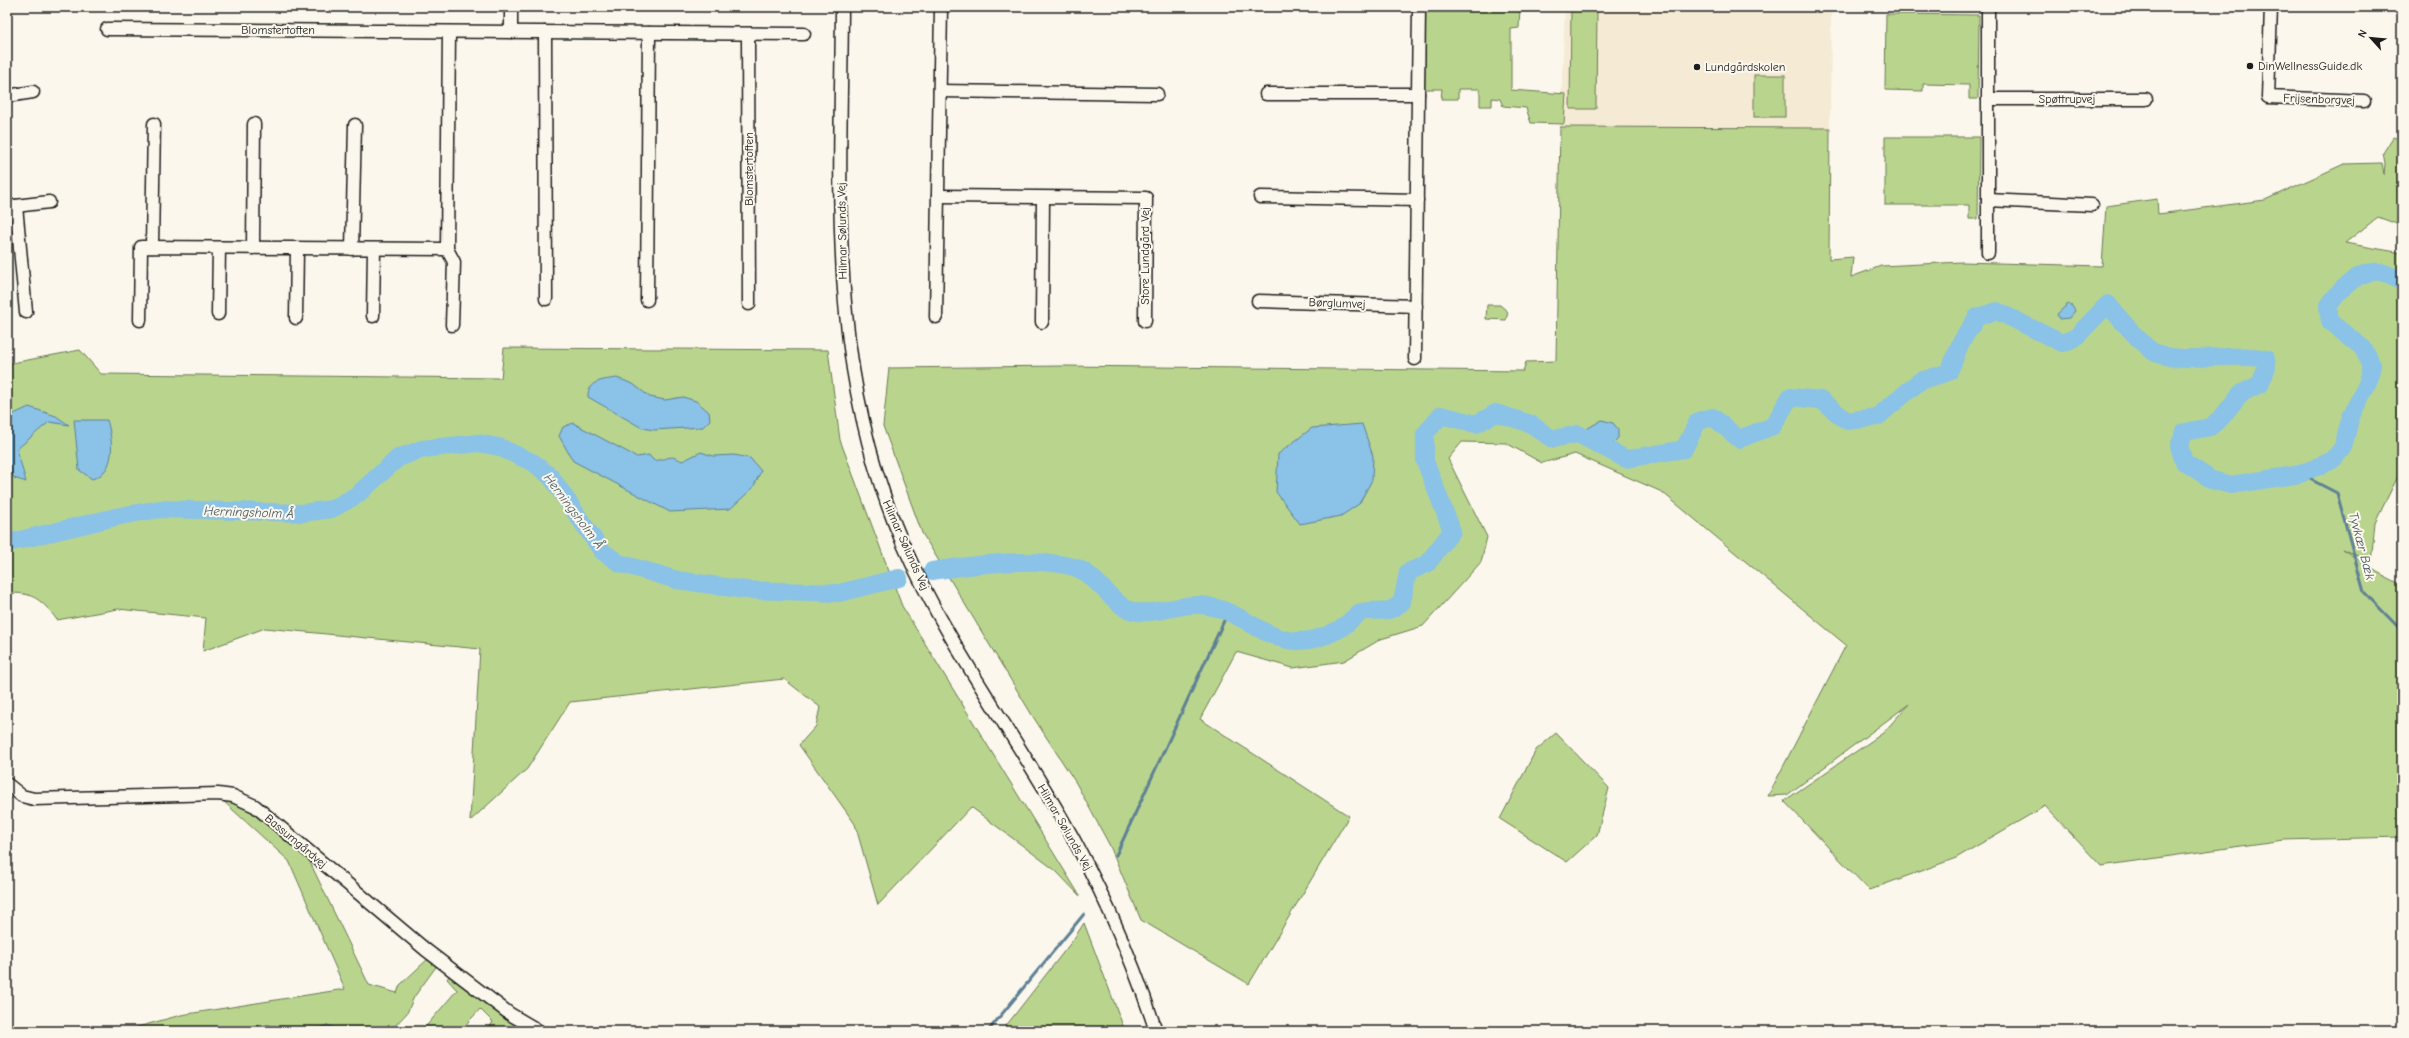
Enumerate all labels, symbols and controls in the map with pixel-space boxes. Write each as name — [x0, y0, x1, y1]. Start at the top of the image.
north arrow — [2351, 18, 2391, 58]
street label: Blomstertoften — [241, 23, 315, 37]
text: N — [2355, 28, 2370, 40]
place label: DinWellnessGuide.dk — [2258, 59, 2362, 73]
place label: Lundgårdskolen — [1705, 60, 1785, 74]
marker: DinWellnessGuide.dk — [2245, 61, 2255, 71]
marker: Lundgårdskolen — [1692, 62, 1702, 72]
street label: Frijsenborgvej — [2283, 91, 2355, 107]
street label: Spøttrupvej — [2039, 92, 2095, 106]
street label: Blomstertoften — [742, 132, 756, 206]
street label: Hilmar Sølunds Vej — [834, 182, 850, 280]
street label: Store Lundgård Vej — [1138, 207, 1152, 305]
street label: Børglumvej — [1308, 295, 1366, 311]
water label: Herningsholm Å — [541, 470, 608, 551]
street label: Hilmar Sølunds Vej — [880, 498, 932, 592]
water label: Herningsholm Å — [204, 502, 294, 521]
water label: Tyvkær Bæk — [2346, 510, 2378, 582]
street label: Hilmar Sølunds Vej — [1035, 781, 1095, 873]
street label: Bassumgårdvej — [262, 811, 330, 871]

